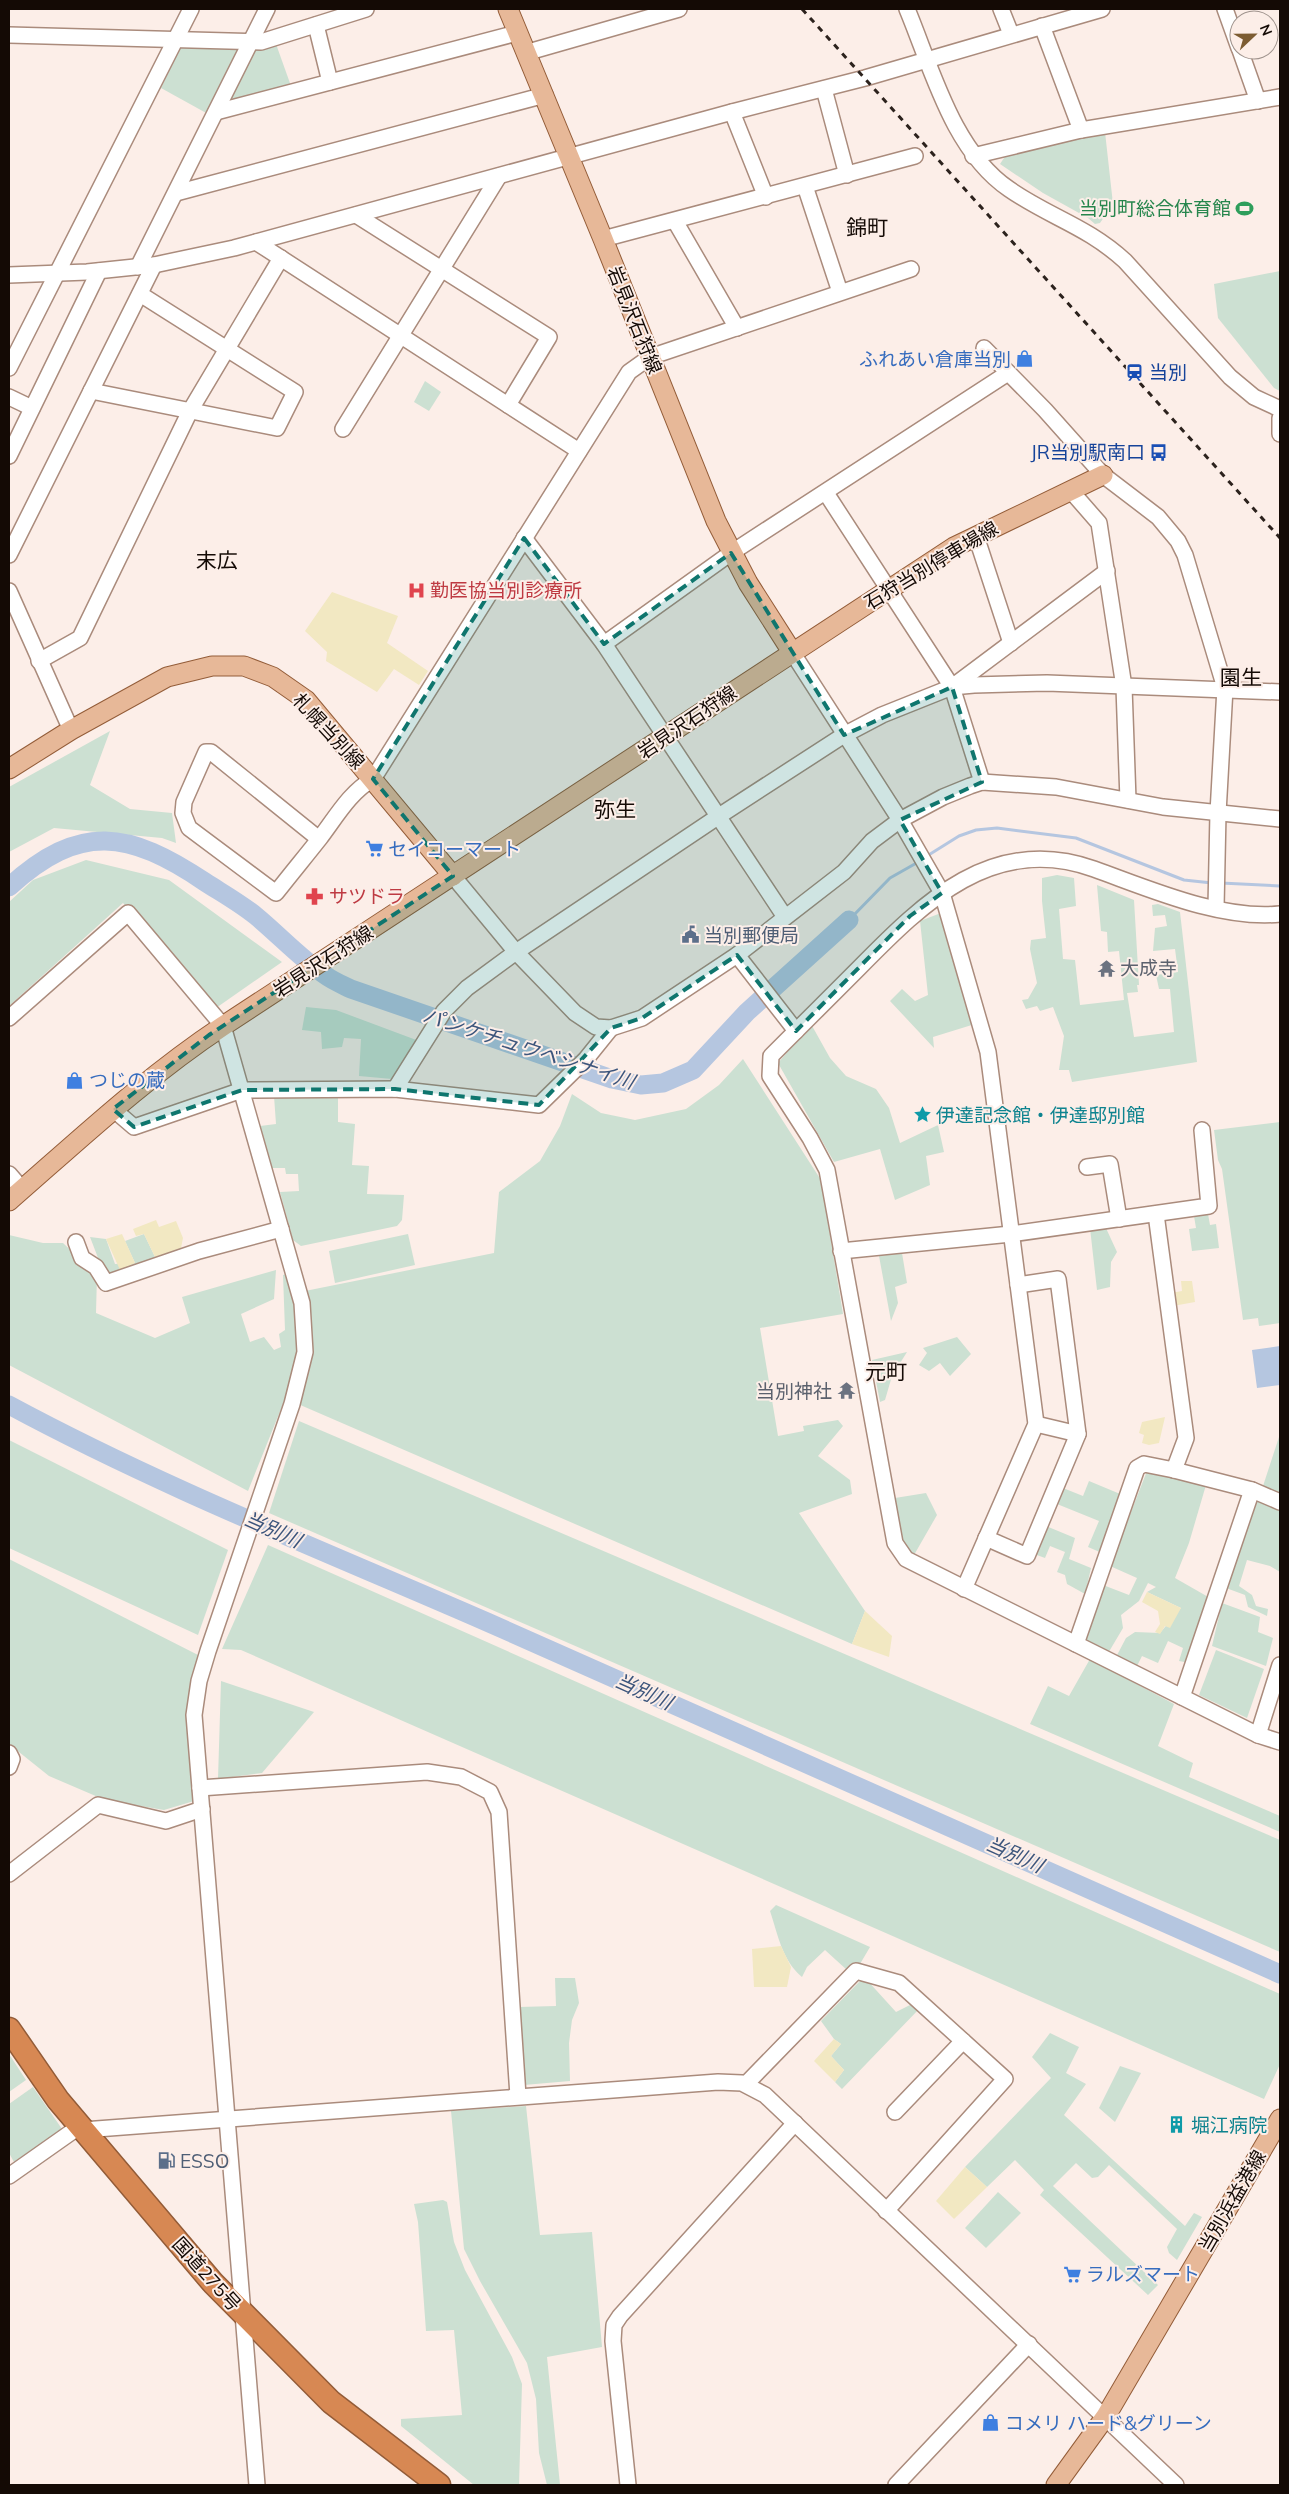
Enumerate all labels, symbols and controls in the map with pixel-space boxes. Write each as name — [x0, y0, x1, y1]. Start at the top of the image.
north arrow — [1229, 10, 1279, 60]
text: N — [1256, 22, 1276, 38]
place label: 当別町総合体育館 — [1079, 196, 1231, 220]
sports icon: 当別町総合体育館 — [1235, 198, 1255, 218]
district label: 錦町 — [846, 214, 888, 240]
street label: 岩見沢石狩線 — [603, 263, 667, 377]
place label: ふれあい倉庫当別 — [859, 347, 1011, 371]
shop icon: ふれあい倉庫当別 — [1015, 349, 1035, 369]
place label: 当別 — [1149, 360, 1187, 384]
station icon: 当別 — [1125, 362, 1145, 382]
place label: JR当別駅南口 — [1031, 440, 1145, 464]
bus stop icon: JR当別駅南口 — [1149, 442, 1169, 462]
street label: 石狩当別停車場線 — [860, 516, 1002, 614]
district label: 末広 — [196, 547, 238, 573]
place label: 勤医協当別診療所 — [430, 578, 582, 602]
hospital icon: 勤医協当別診療所 — [406, 580, 426, 600]
district label: 園生 — [1220, 664, 1262, 690]
street label: 岩見沢石狩線 — [633, 680, 741, 764]
street label: 札幌当別線 — [288, 688, 370, 774]
district label: 弥生 — [594, 796, 636, 822]
place label: セイコーマート — [388, 837, 521, 861]
supermarket icon: セイコーマート — [364, 839, 384, 859]
place label: サツドラ — [329, 884, 405, 908]
pharmacy icon: サツドラ — [305, 886, 325, 906]
street label: 岩見沢石狩線 — [269, 920, 377, 1002]
place label: 当別郵便局 — [704, 923, 799, 947]
public building icon: 当別郵便局 — [680, 925, 700, 945]
place label: 大成寺 — [1120, 956, 1177, 980]
temple icon: 大成寺 — [1096, 958, 1116, 978]
water label: パンケチュウベシナイ川 — [420, 1002, 640, 1095]
place label: つじの蔵 — [89, 1068, 165, 1092]
shop icon: つじの蔵 — [65, 1070, 85, 1090]
place label: 伊達記念館・伊達邸別館 — [936, 1103, 1145, 1127]
place icon: 伊達記念館・伊達邸別館 — [912, 1105, 932, 1125]
district label: 元町 — [865, 1358, 907, 1384]
place label: 当別神社 — [756, 1379, 832, 1403]
temple icon: 当別神社 — [836, 1381, 856, 1401]
water label: 当別川 — [241, 1505, 307, 1553]
water label: 当別川 — [612, 1667, 678, 1715]
water label: 当別川 — [983, 1830, 1049, 1878]
place label: 堀江病院 — [1191, 2113, 1267, 2137]
building icon: 堀江病院 — [1167, 2115, 1187, 2135]
street label: 当別浜益港線 — [1193, 2146, 1271, 2256]
place label: ESSO — [180, 2149, 229, 2173]
fuel station icon: ESSO — [156, 2151, 176, 2171]
street label: 国道275号 — [168, 2232, 246, 2316]
place label: ラルズマート — [1086, 2262, 1200, 2286]
supermarket icon: ラルズマート — [1062, 2264, 1082, 2284]
place label: コメリ ハード&グリーン — [1005, 2411, 1212, 2435]
shop icon: コメリ ハード&グリーン — [981, 2413, 1001, 2433]

